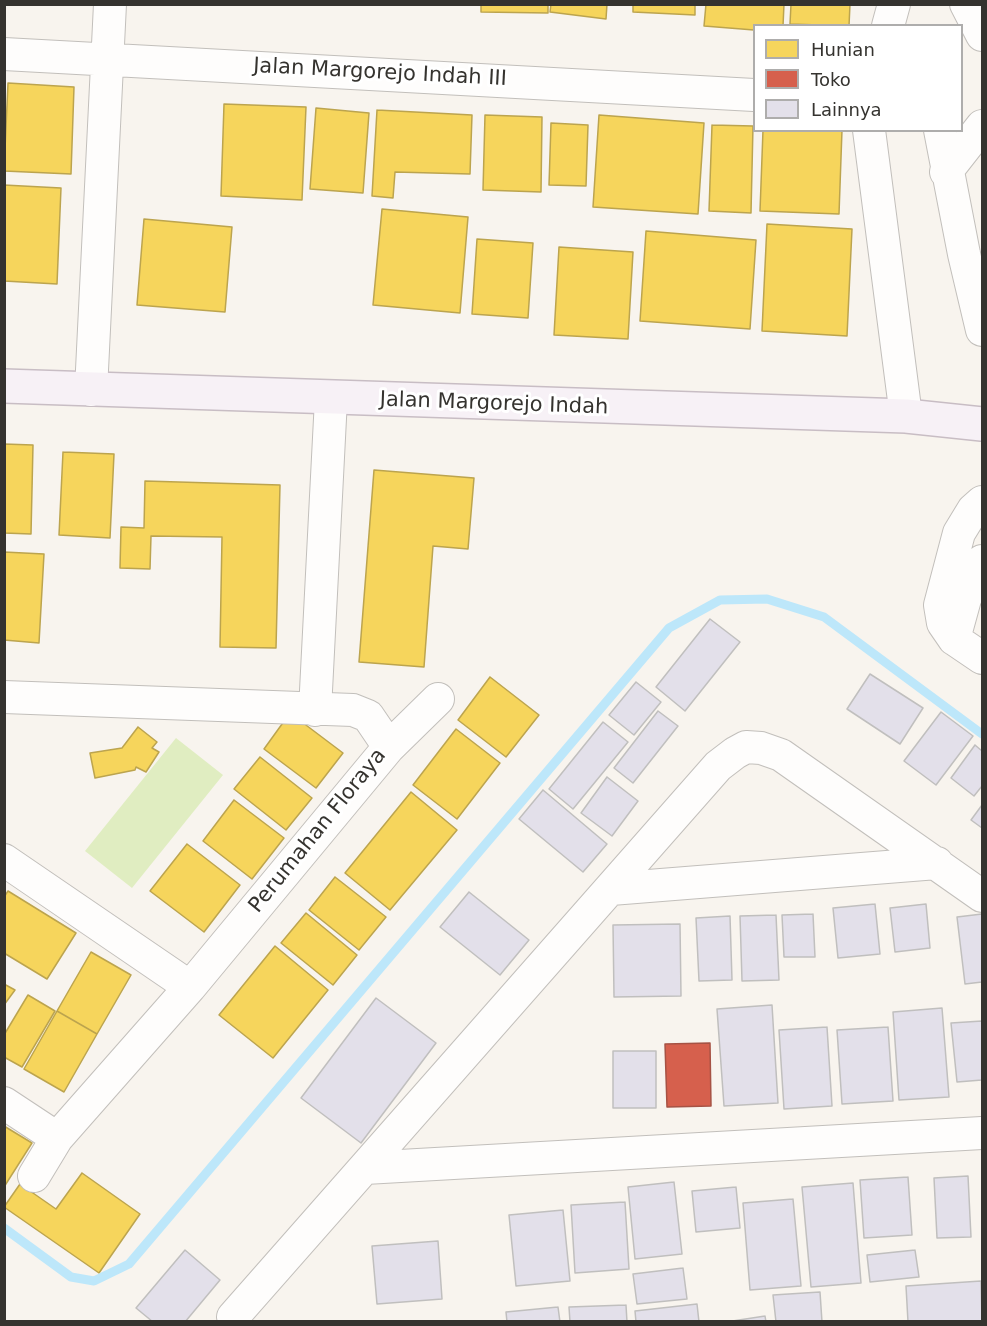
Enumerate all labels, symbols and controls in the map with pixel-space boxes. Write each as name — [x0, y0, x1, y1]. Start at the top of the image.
legend — [753, 24, 963, 132]
text: Hunian — [811, 39, 875, 60]
street label: Jalan Margorejo Indah III — [253, 54, 507, 92]
text: Toko — [811, 69, 851, 90]
text: Lainnya — [811, 99, 882, 120]
street label: Jalan Margorejo Indah — [379, 387, 609, 421]
street label: Perumahan Floraya — [244, 744, 392, 918]

